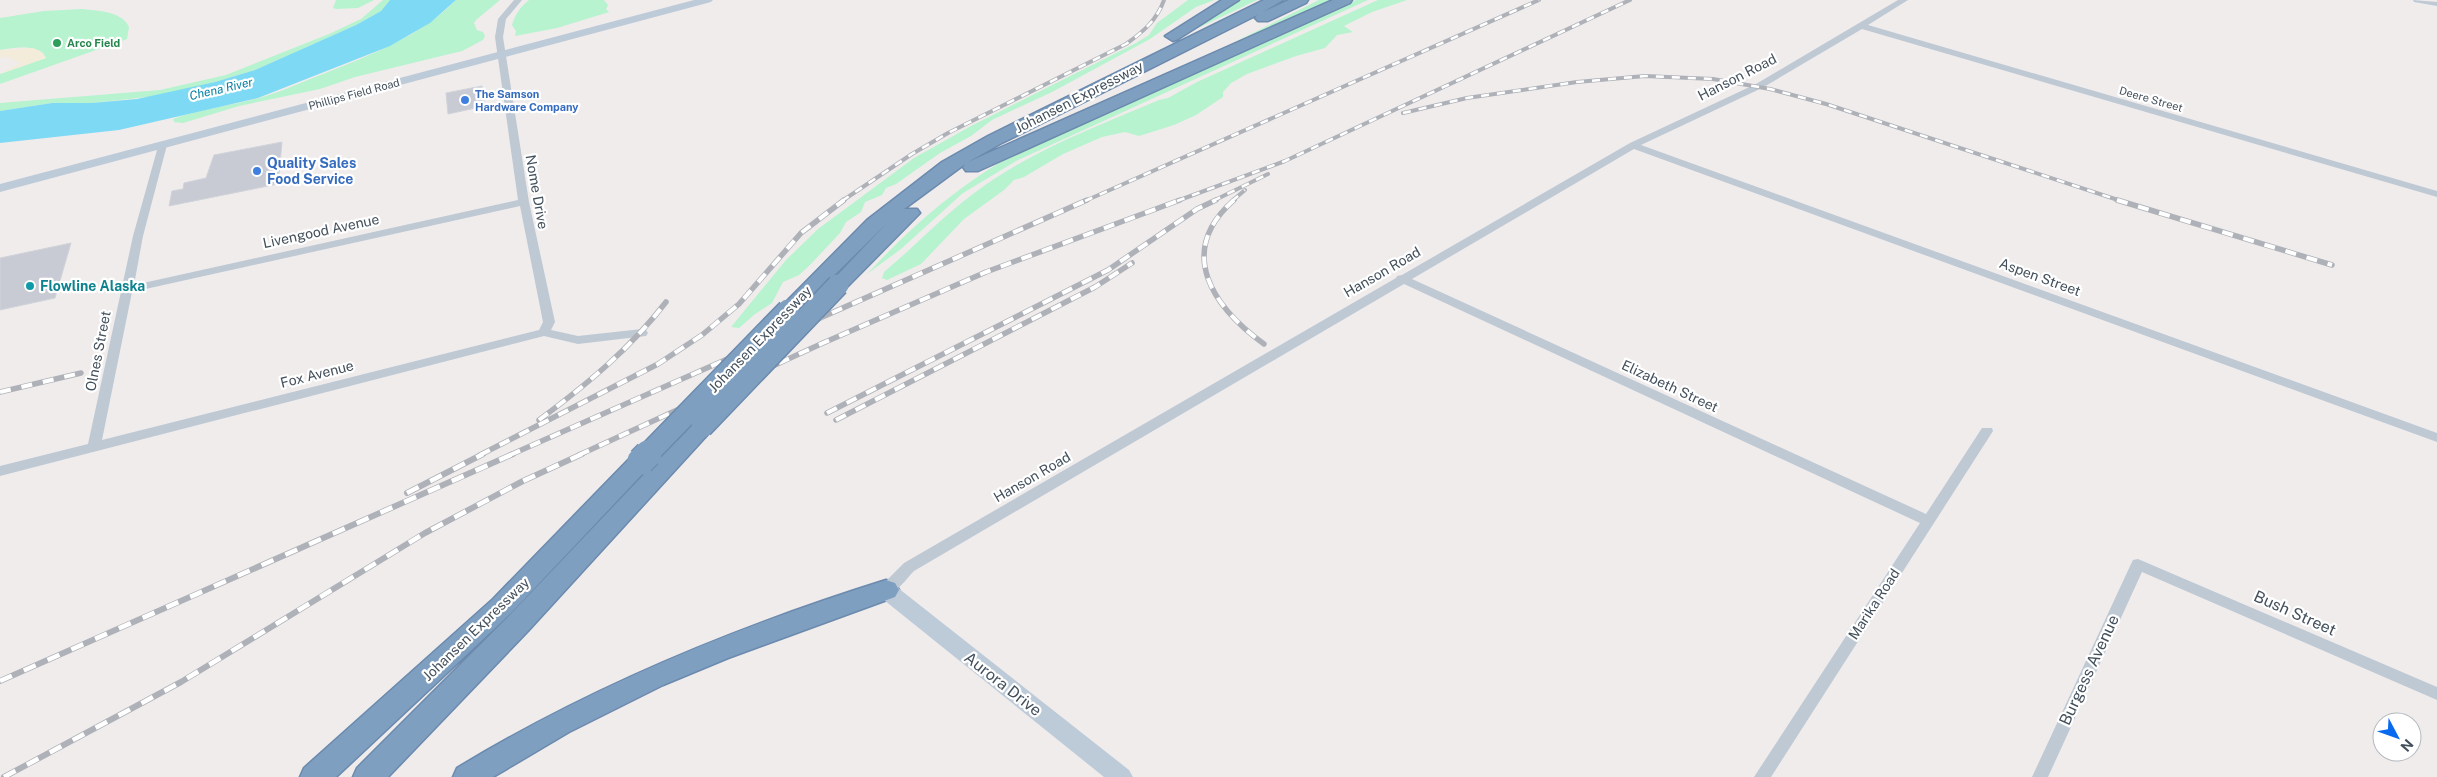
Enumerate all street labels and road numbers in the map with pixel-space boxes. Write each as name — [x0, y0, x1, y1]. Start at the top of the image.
street label: Hanson Road — [1695, 50, 1779, 104]
street label: Johansen Expressway — [1012, 58, 1146, 136]
street label: Phillips Field Road — [307, 76, 401, 112]
street label: Deere Street — [2118, 84, 2184, 114]
street label: Nome Drive — [523, 154, 551, 230]
street label: Livengood Avenue — [261, 211, 381, 251]
street label: Hanson Road — [1341, 244, 1423, 300]
street label: Aspen Street — [1997, 255, 2083, 299]
street label: Johansen Expressway — [705, 282, 815, 395]
street label: Olnes Street — [82, 309, 114, 393]
street label: Fox Avenue — [279, 357, 355, 391]
street label: Elizabeth Street — [1619, 357, 1721, 415]
street label: Hanson Road — [991, 449, 1073, 505]
street label: Marika Road — [1845, 566, 1903, 642]
street label: Johansen Expressway — [420, 574, 533, 684]
street label: Bush Street — [2251, 586, 2339, 640]
street label: Burgess Avenue — [2055, 612, 2123, 728]
street label: Aurora Drive — [961, 648, 1045, 720]

